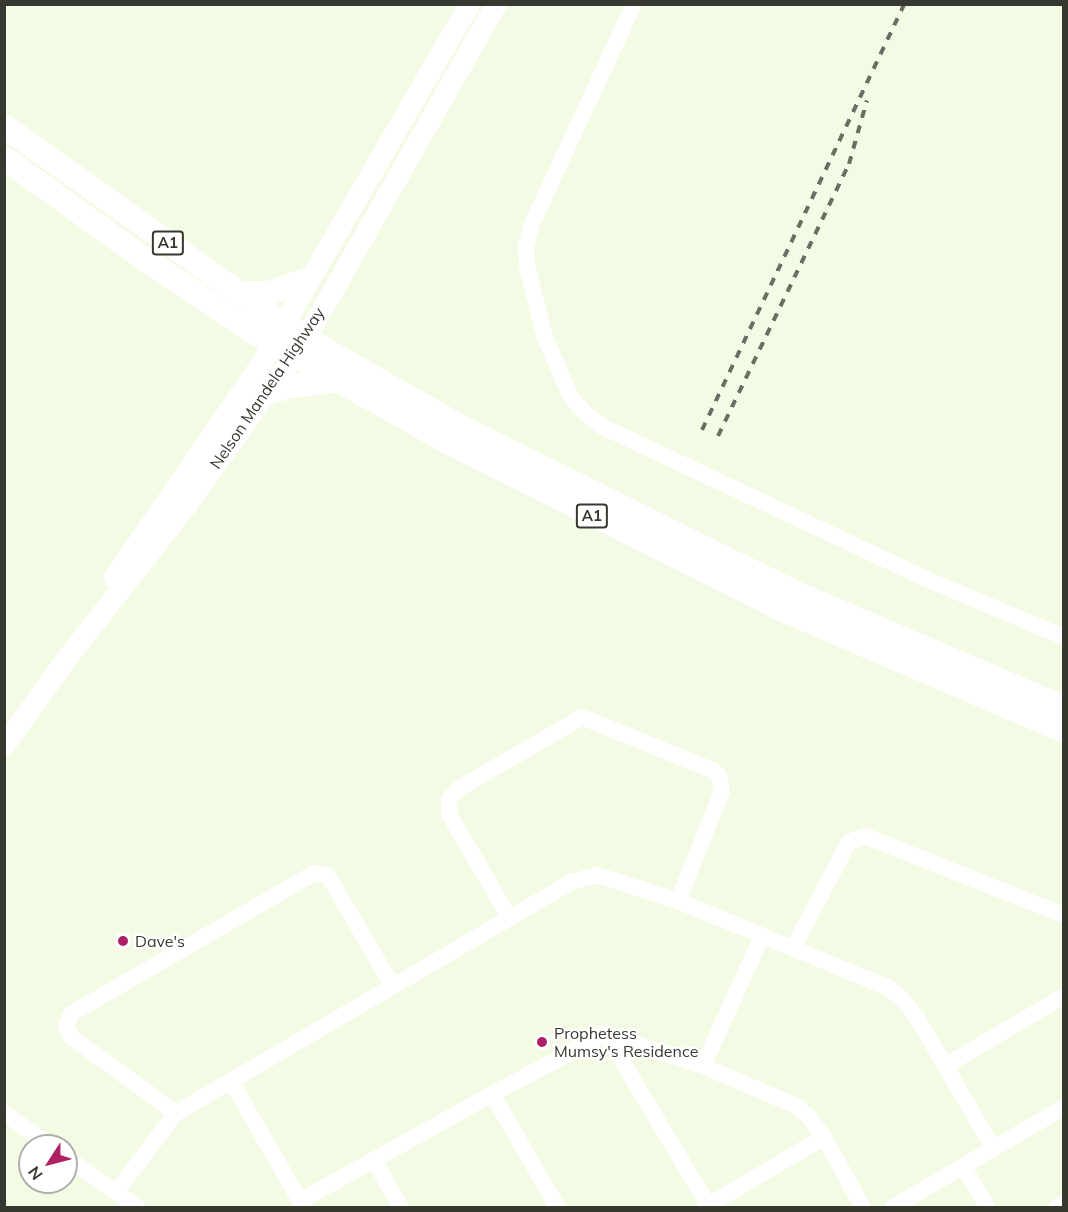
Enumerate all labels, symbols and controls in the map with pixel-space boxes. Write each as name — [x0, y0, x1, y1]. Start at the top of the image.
road number: A1 — [152, 231, 184, 255]
street label: Nelson Mandela Highway — [206, 304, 328, 472]
road number: A1 — [576, 504, 608, 528]
place label: Dave's — [135, 931, 185, 951]
marker: Dave's — [116, 934, 130, 948]
place label: Prophetess Mumsy's Residence — [554, 1023, 698, 1061]
marker: Prophetess Mumsy's Residence — [535, 1035, 549, 1049]
north arrow — [18, 1134, 78, 1194]
text: N — [23, 1163, 47, 1184]

